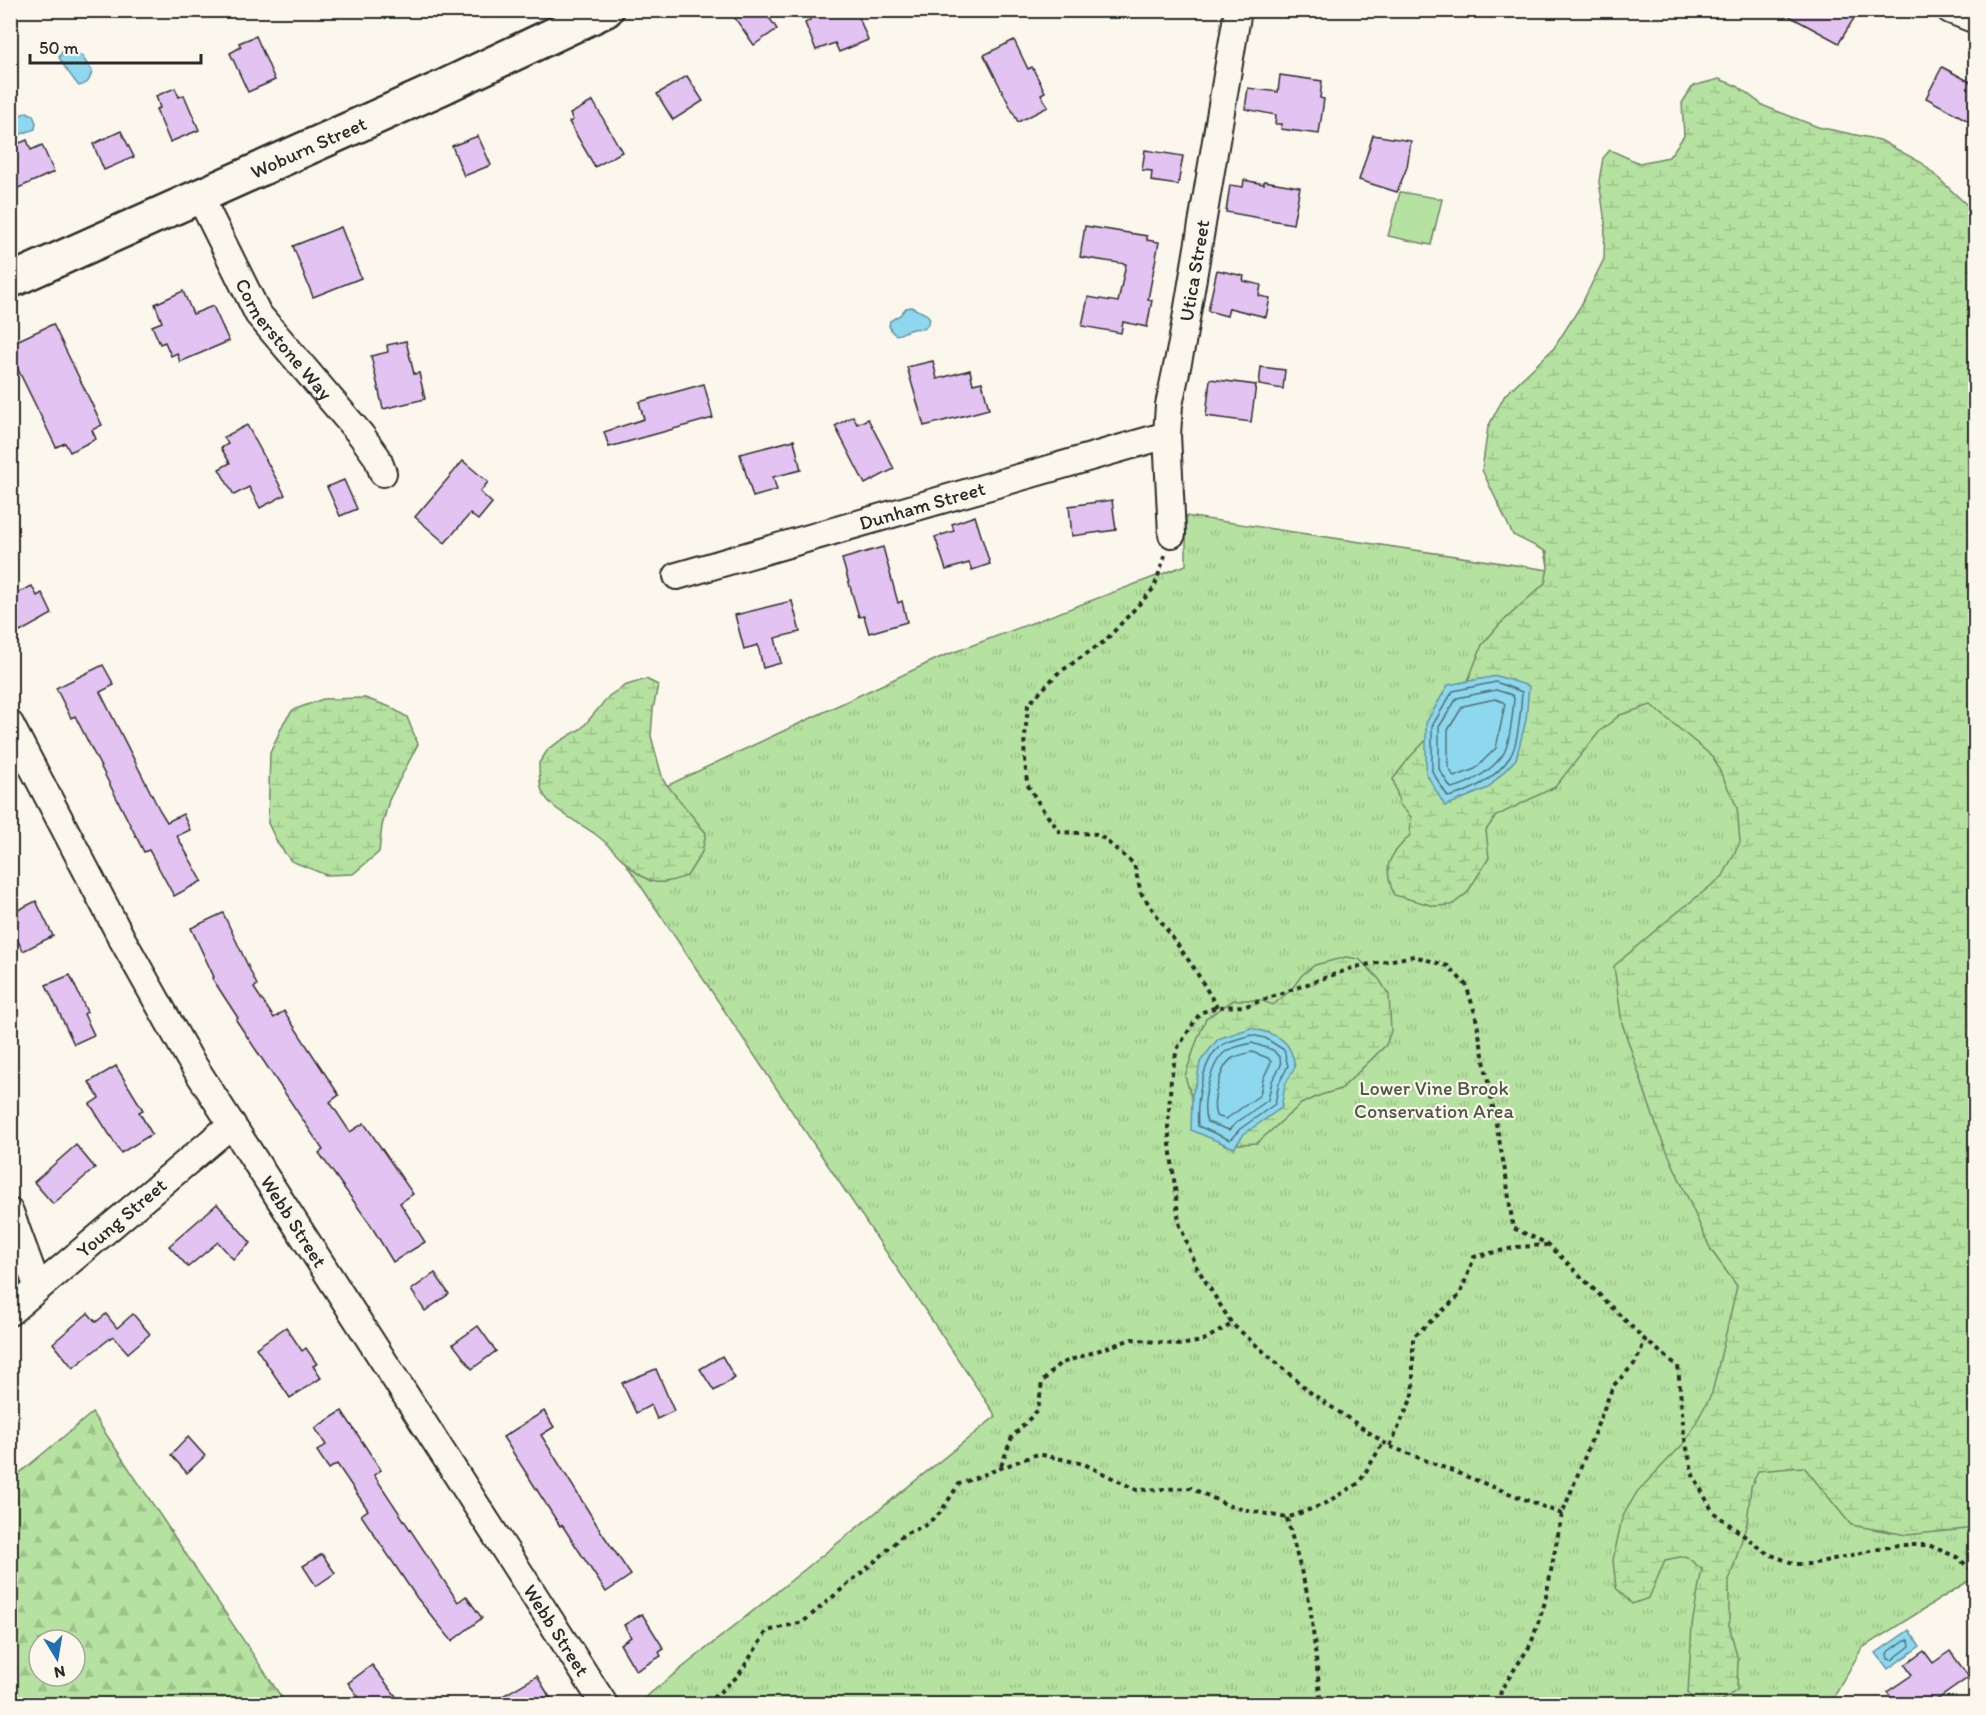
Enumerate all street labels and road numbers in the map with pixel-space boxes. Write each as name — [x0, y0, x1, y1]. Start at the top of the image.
street label: Woburn Street — [247, 111, 370, 184]
street label: Utica Street — [1174, 217, 1215, 323]
street label: Cornerstone Way — [230, 274, 338, 405]
street label: Dunham Street — [856, 476, 988, 535]
street label: Webb Street — [256, 1171, 332, 1272]
street label: Young Street — [72, 1172, 172, 1263]
street label: Webb Street — [518, 1580, 595, 1681]

